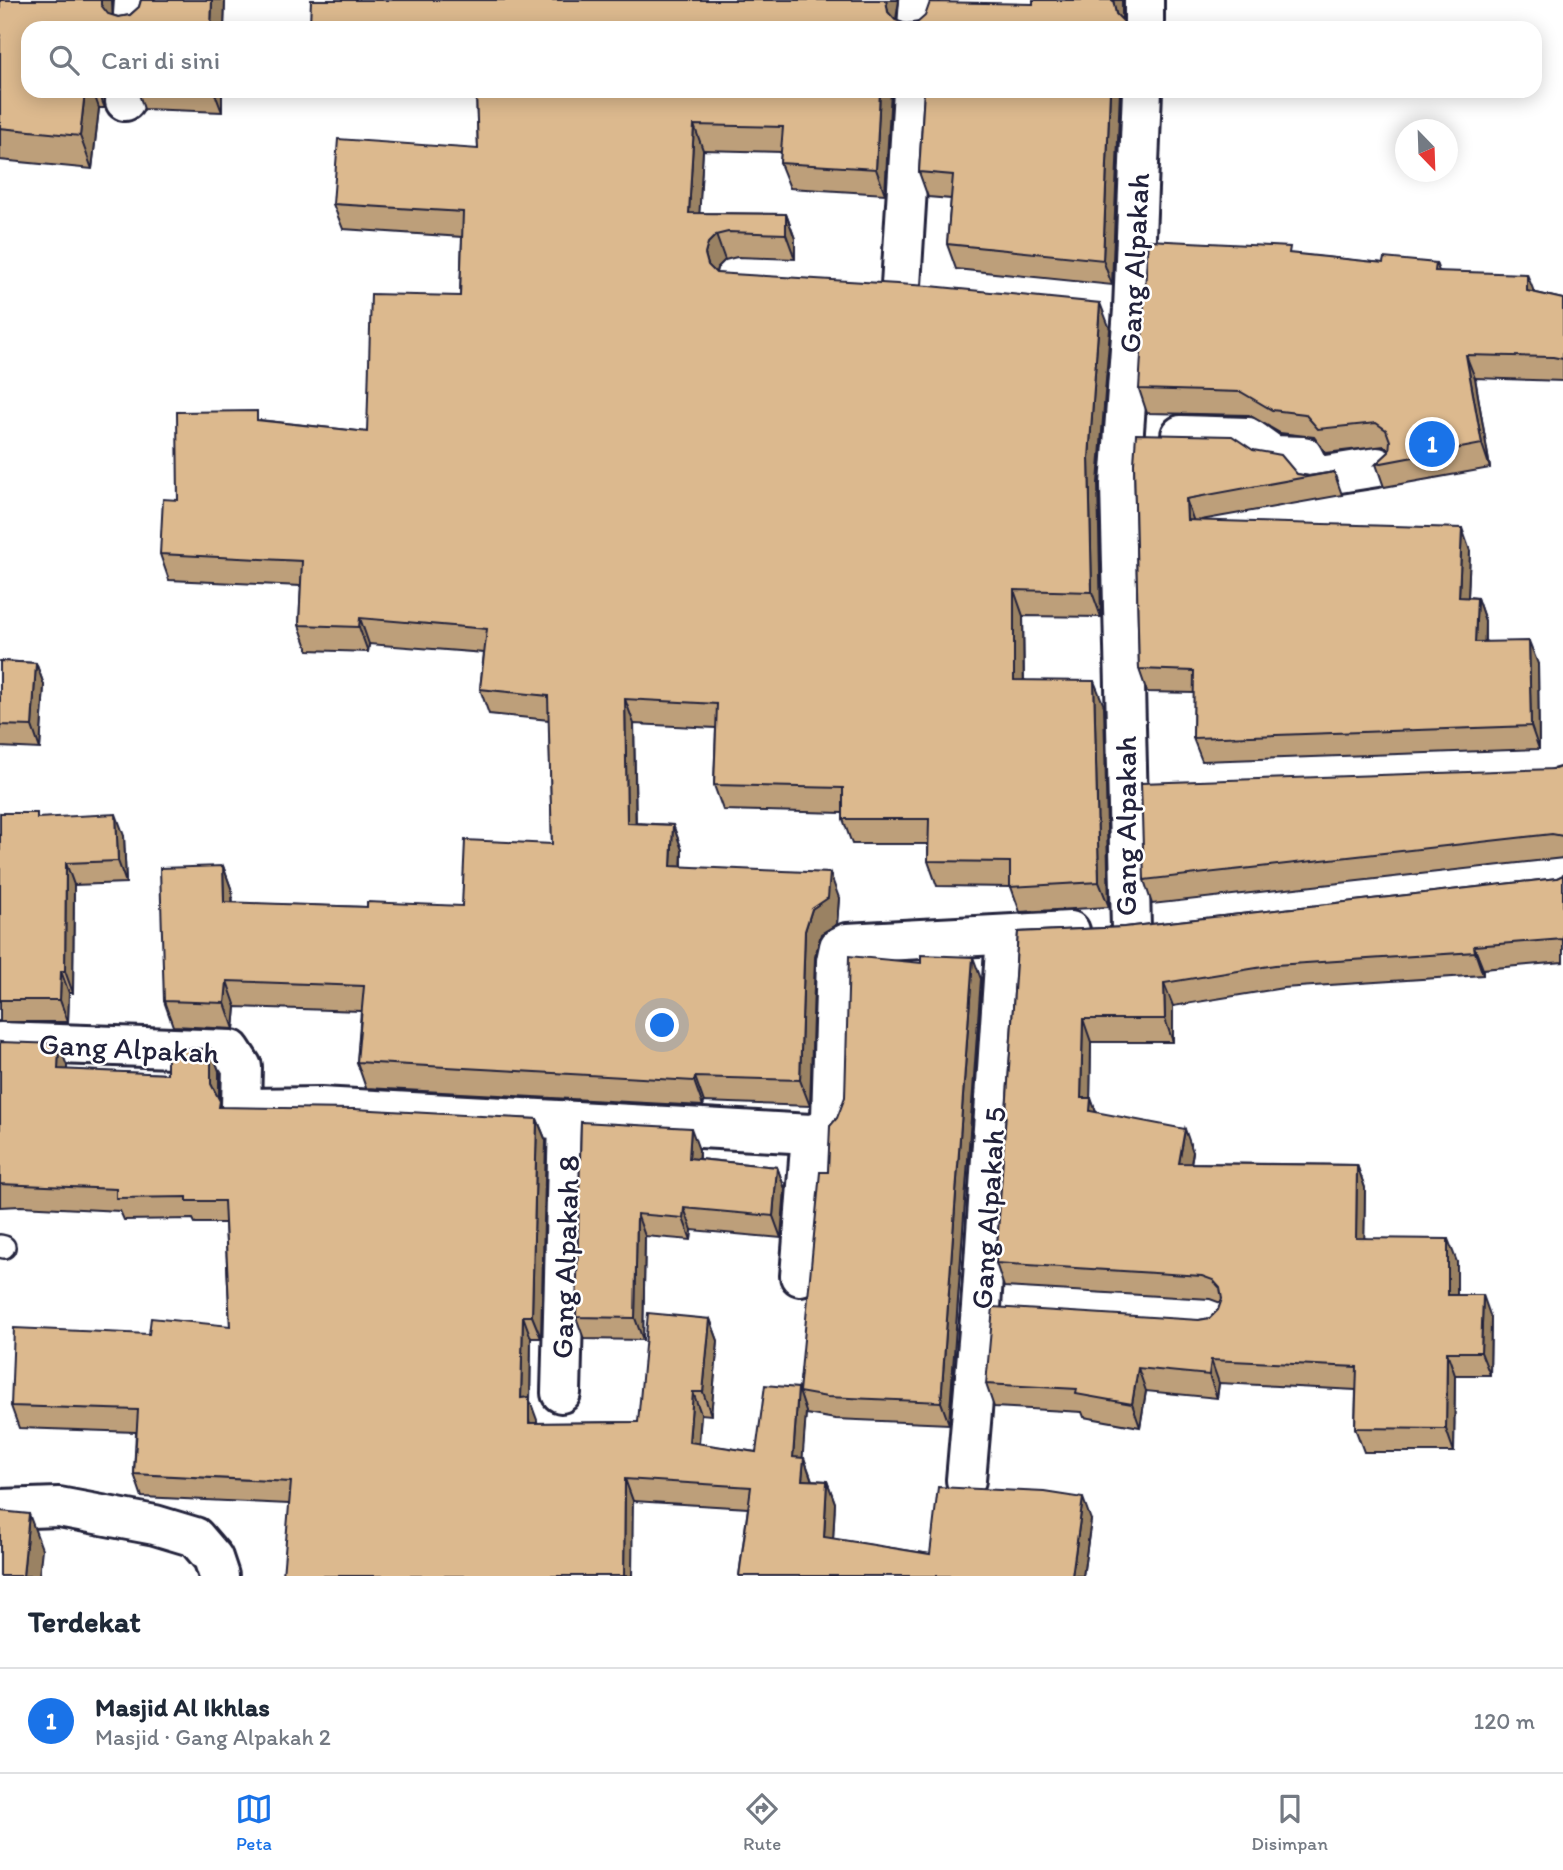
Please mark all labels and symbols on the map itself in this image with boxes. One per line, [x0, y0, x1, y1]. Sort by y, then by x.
north arrow [1395, 119, 1458, 182]
street label: Gang Alpakah [1111, 172, 1157, 354]
pin: 1 [1409, 418, 1455, 470]
street label: Gang Alpakah [1107, 736, 1144, 916]
your location [645, 1008, 679, 1042]
street label: Gang Alpakah [38, 1025, 220, 1071]
street label: Gang Alpakah 5 [962, 1105, 1014, 1311]
street label: Gang Alpakah 8 [543, 1155, 587, 1359]

